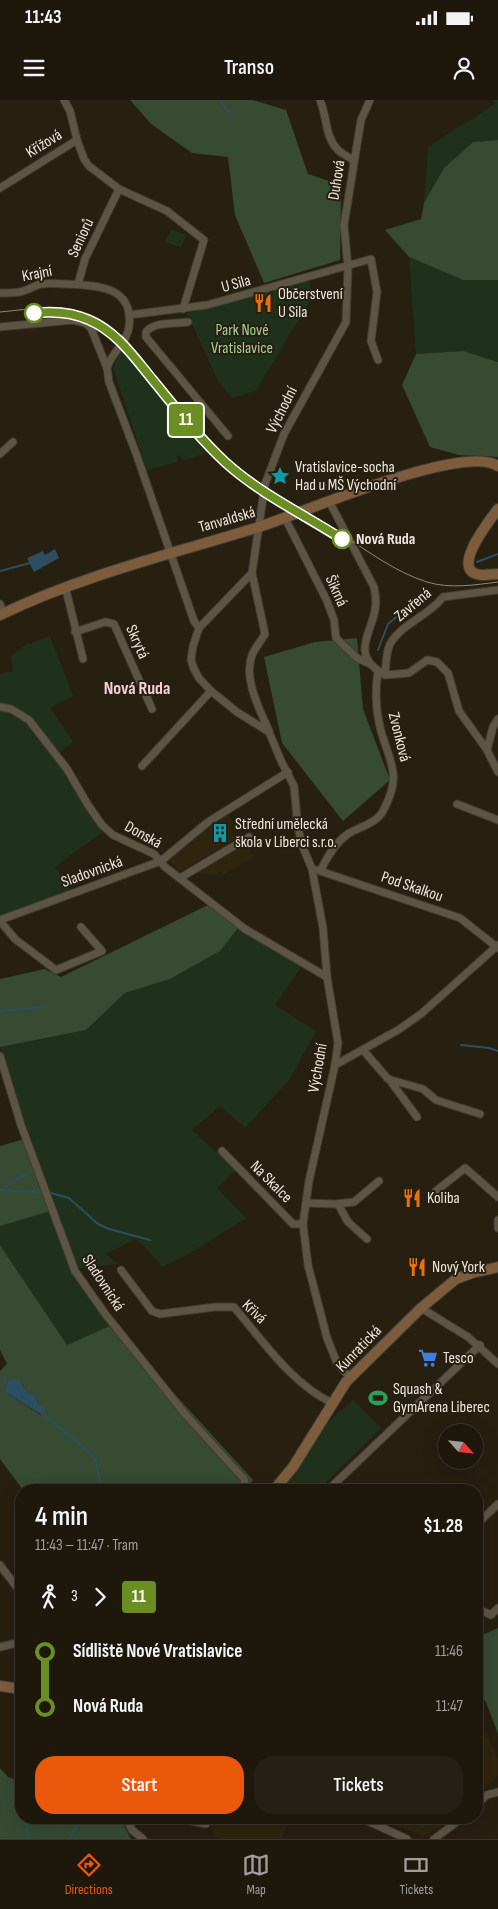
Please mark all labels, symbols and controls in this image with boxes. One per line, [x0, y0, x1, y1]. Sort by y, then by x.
text: 11:43 [25, 6, 62, 29]
icon: menu [20, 54, 48, 82]
text: Transo [224, 54, 274, 81]
icon: person [450, 54, 478, 82]
street label: Křížová [22, 126, 66, 162]
street label: Duhová [324, 159, 350, 201]
street label: Seniorů [64, 215, 98, 261]
street label: Krajní [20, 262, 54, 286]
street label: U Sila [219, 271, 253, 297]
place label: Občerstvení U Sila [278, 285, 343, 322]
restaurant icon: Občerstvení U Sila [252, 292, 274, 314]
unlabelled marker [24, 303, 44, 323]
park label: Park Nové Vratislavice [211, 321, 273, 358]
street label: Východní [262, 384, 302, 436]
line badge: 11 [164, 404, 208, 436]
text: 11 [179, 409, 193, 430]
place label: Vratislavice-socha Had u MŠ Východní [295, 458, 396, 495]
place icon: Vratislavice-socha Had u MŠ Východní [269, 465, 291, 487]
street label: Tanvaldská [196, 503, 258, 537]
marker: Nová Ruda [332, 529, 352, 549]
place label: Nová Ruda [356, 530, 415, 549]
street label: Šikmá [321, 572, 351, 610]
street label: Zavřená [391, 584, 435, 626]
street label: Skrytá [121, 622, 153, 662]
district label: Nová Ruda [104, 678, 170, 699]
street label: Zvonková [384, 710, 414, 764]
place label: Střední umělecká škola v Liberci s.r.o. [235, 815, 337, 852]
street label: Donská [121, 817, 165, 853]
building icon: Střední umělecká škola v Liberci s.r.o. [209, 822, 231, 844]
street label: Sladovnická [59, 852, 125, 892]
street label: Pod Skalkou [379, 868, 445, 906]
street label: Východní [304, 1042, 332, 1094]
street label: Na Skalce [246, 1157, 296, 1207]
restaurant icon: Koliba [401, 1187, 423, 1209]
place label: Koliba [427, 1189, 460, 1208]
street label: Sladovnická [78, 1251, 128, 1315]
restaurant icon: Nový York [406, 1256, 428, 1278]
place label: Nový York [432, 1258, 485, 1277]
street label: Křivá [238, 1296, 270, 1328]
street label: Kunratická [332, 1322, 386, 1376]
supermarket icon: Tesco [417, 1347, 439, 1369]
place label: Tesco [443, 1349, 474, 1368]
place label: Squash & GymArena Liberec [393, 1380, 490, 1417]
sports icon: Squash & GymArena Liberec [367, 1387, 389, 1409]
north arrow [438, 1424, 482, 1469]
map controls [438, 1424, 483, 1469]
text: 4 min [35, 1500, 88, 1533]
text: $1.28 [423, 1515, 463, 1538]
text: 11:43 – 11:47 · Tram [35, 1536, 138, 1555]
icon: walk [35, 1583, 63, 1611]
icon: forward [86, 1583, 114, 1611]
text: 11 [132, 1586, 146, 1607]
text: 3 [71, 1587, 78, 1606]
text: Sídliště Nové Vratislavice [73, 1640, 242, 1663]
text: 11:46 [435, 1642, 463, 1661]
text: Nová Ruda [73, 1695, 143, 1718]
text: 11:47 [436, 1697, 463, 1716]
button: Start [35, 1756, 244, 1814]
button: Tickets [254, 1756, 463, 1814]
tab: Directions [65, 1851, 113, 1898]
tab: Map [242, 1851, 270, 1898]
tab: Tickets [400, 1851, 433, 1898]

